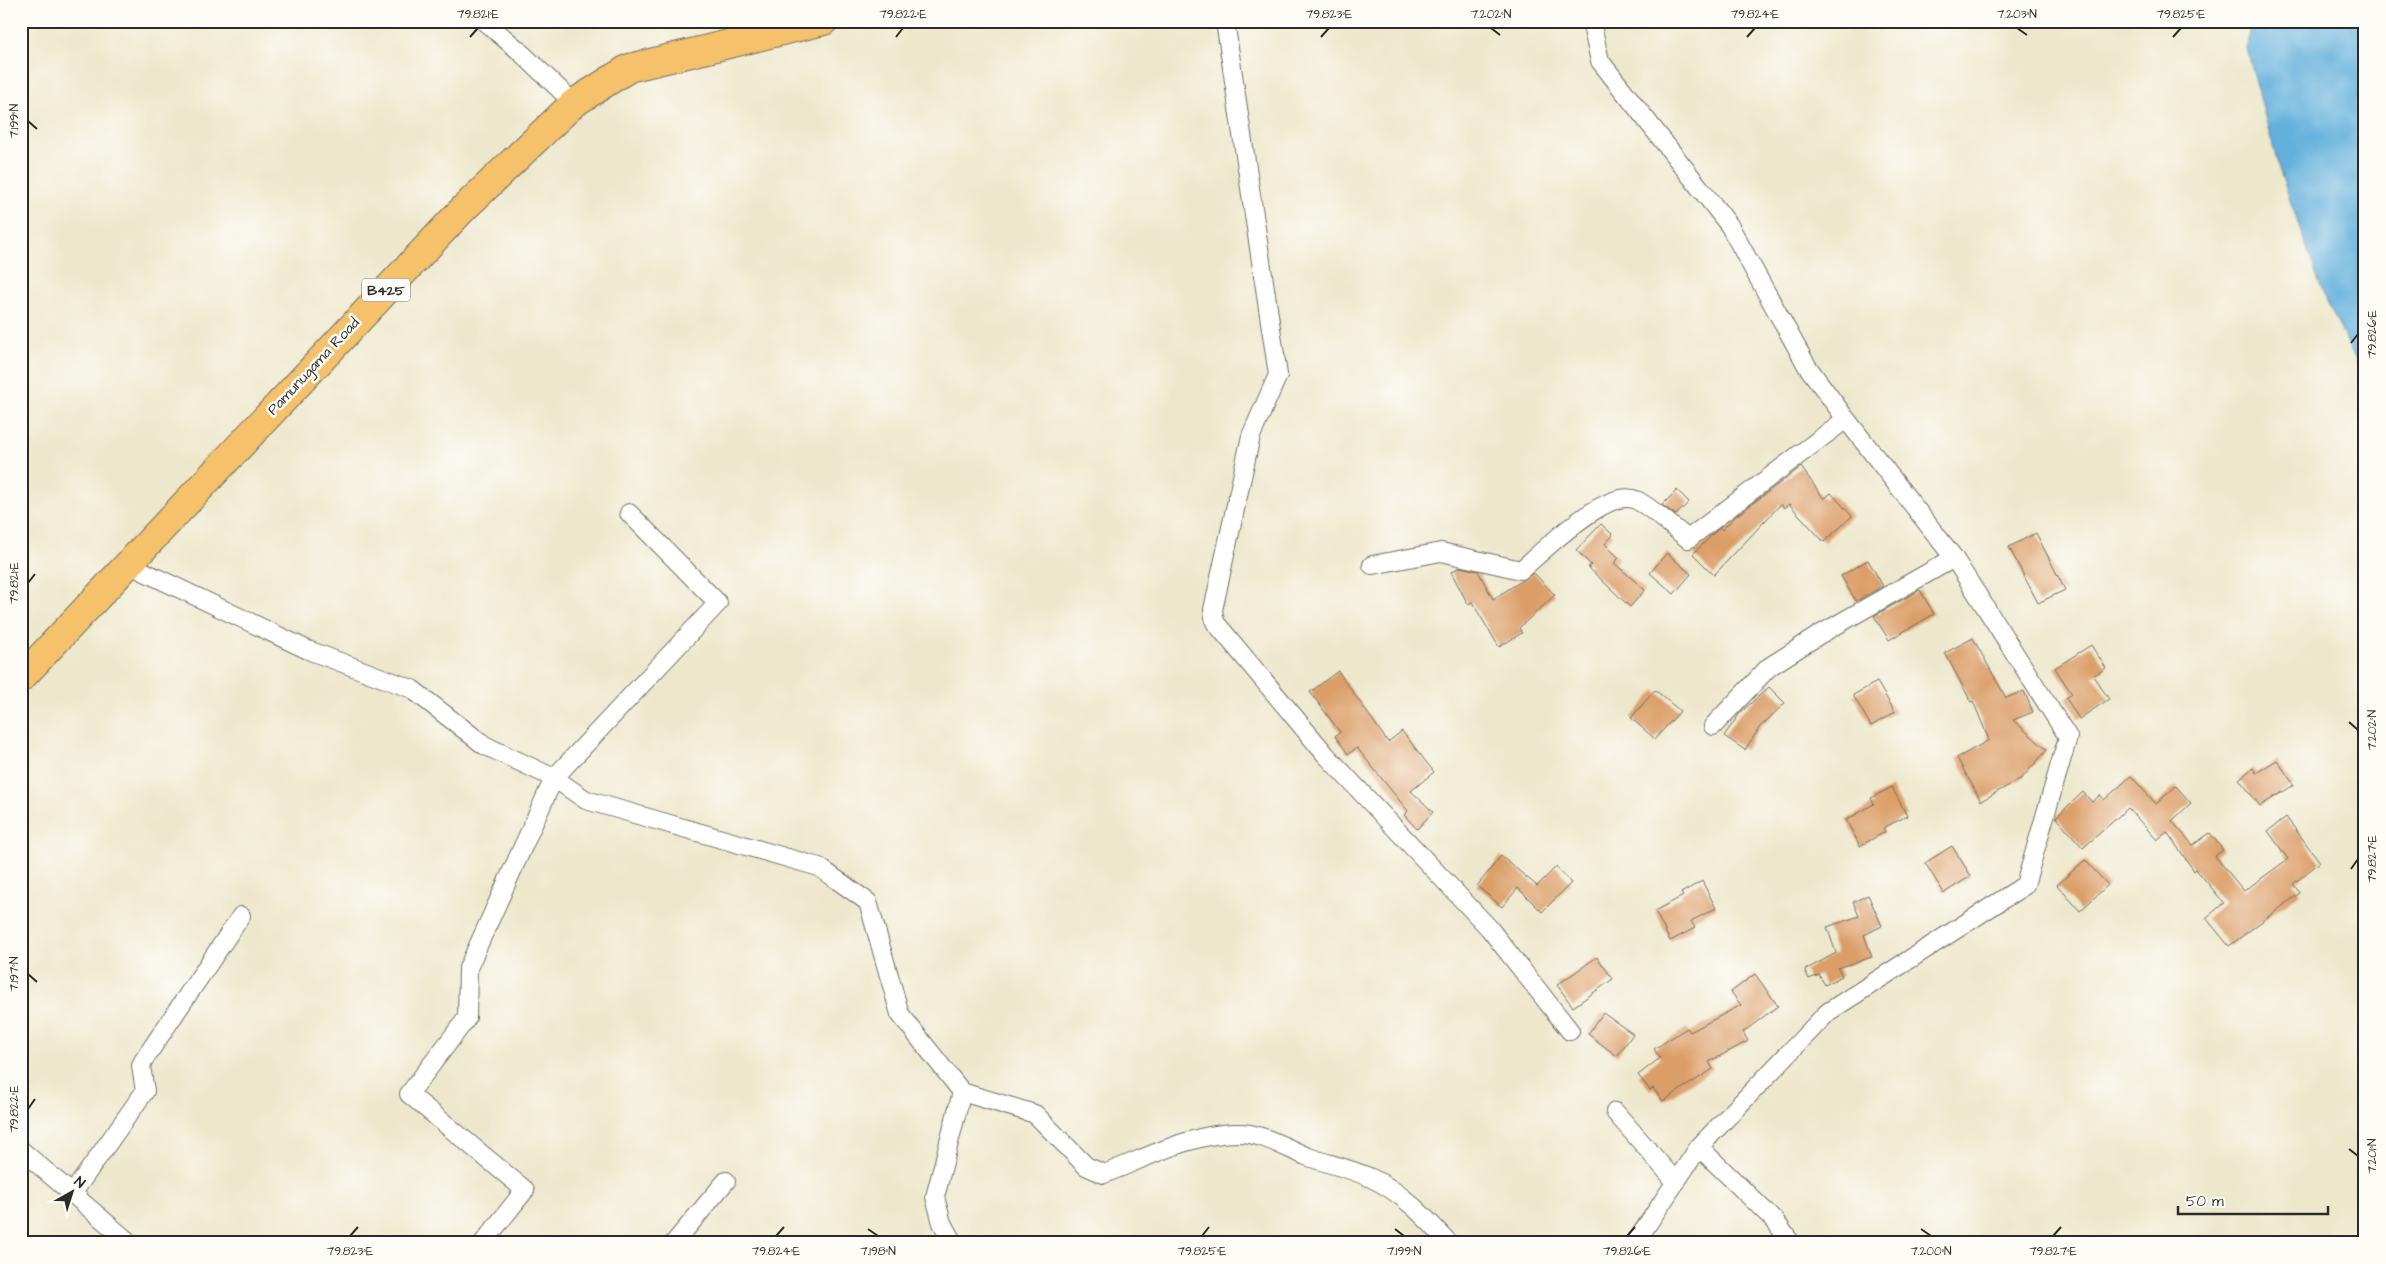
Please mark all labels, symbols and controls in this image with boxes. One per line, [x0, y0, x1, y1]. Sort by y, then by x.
text: 79.821°E [457, 6, 499, 23]
text: 79.822°E [879, 6, 927, 23]
text: 79.823°E [1306, 6, 1352, 23]
text: 7.202°N [1471, 6, 1512, 23]
text: 79.824°E [1731, 6, 1779, 23]
text: 7.203°N [1997, 6, 2037, 23]
text: 79.825°E [2157, 6, 2205, 23]
text: 7.199°N [6, 103, 23, 138]
road number: B425 [362, 278, 410, 302]
text: 79.826°E [2364, 310, 2381, 358]
street label: Pamunugama Road [262, 313, 365, 421]
text: 79.821°E [6, 562, 23, 604]
text: 7.202°N [2364, 709, 2381, 750]
text: 79.827°E [2364, 835, 2381, 883]
text: 7.197°N [6, 956, 23, 991]
text: 79.822°E [6, 1085, 23, 1133]
text: 7.201°N [2364, 1138, 2381, 1174]
north arrow [48, 1166, 98, 1216]
text: N [70, 1172, 89, 1193]
scale bar [2178, 1184, 2328, 1216]
text: 50 m [2186, 1191, 2224, 1212]
text: 79.823°E [327, 1243, 373, 1260]
text: 79.824°E [752, 1243, 800, 1260]
text: 7.198°N [860, 1243, 896, 1260]
text: 79.825°E [1178, 1243, 1226, 1260]
text: 7.199°N [1387, 1243, 1422, 1260]
text: 79.826°E [1603, 1243, 1651, 1260]
text: 7.200°N [1910, 1243, 1952, 1260]
text: 79.827°E [2029, 1243, 2077, 1260]

